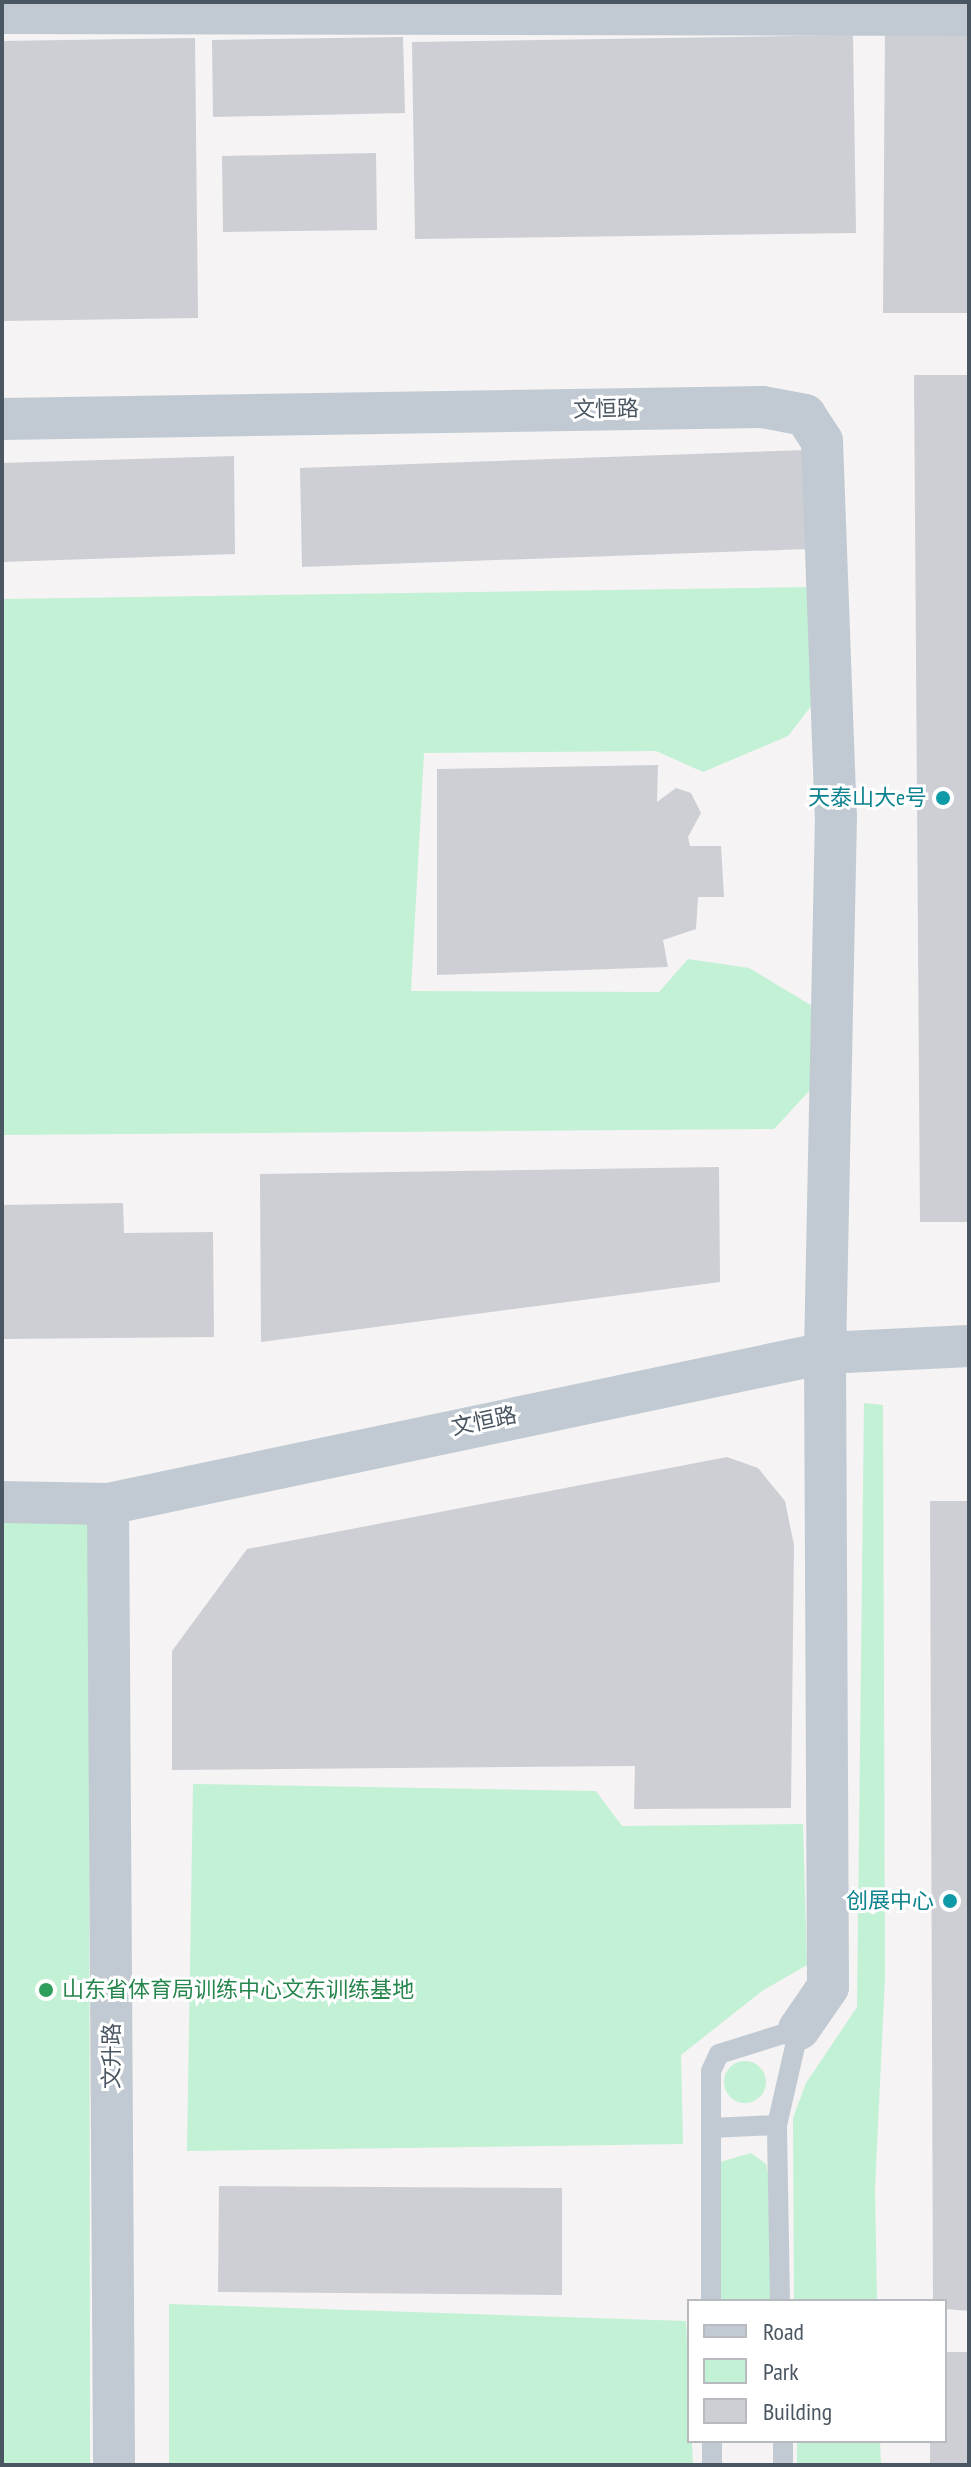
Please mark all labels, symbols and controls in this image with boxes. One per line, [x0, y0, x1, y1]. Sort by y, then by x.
street label: 文恒路 [573, 395, 639, 423]
place label: 天泰山大e号 [808, 785, 927, 811]
marker: 天泰山大e号 [934, 789, 952, 807]
street label: 文恒路 [449, 1401, 519, 1441]
place label: 创展中心 [846, 1888, 934, 1914]
marker: 创展中心 [941, 1892, 959, 1910]
place label: 山东省体育局训练中心文东训练基地 [62, 1977, 414, 2003]
marker: 山东省体育局训练中心文东训练基地 [37, 1981, 55, 1999]
street label: 文升路 [99, 2023, 125, 2089]
legend [687, 2299, 947, 2443]
text: Road [763, 2316, 804, 2347]
text: Park [763, 2356, 799, 2387]
text: Building [763, 2396, 832, 2427]

